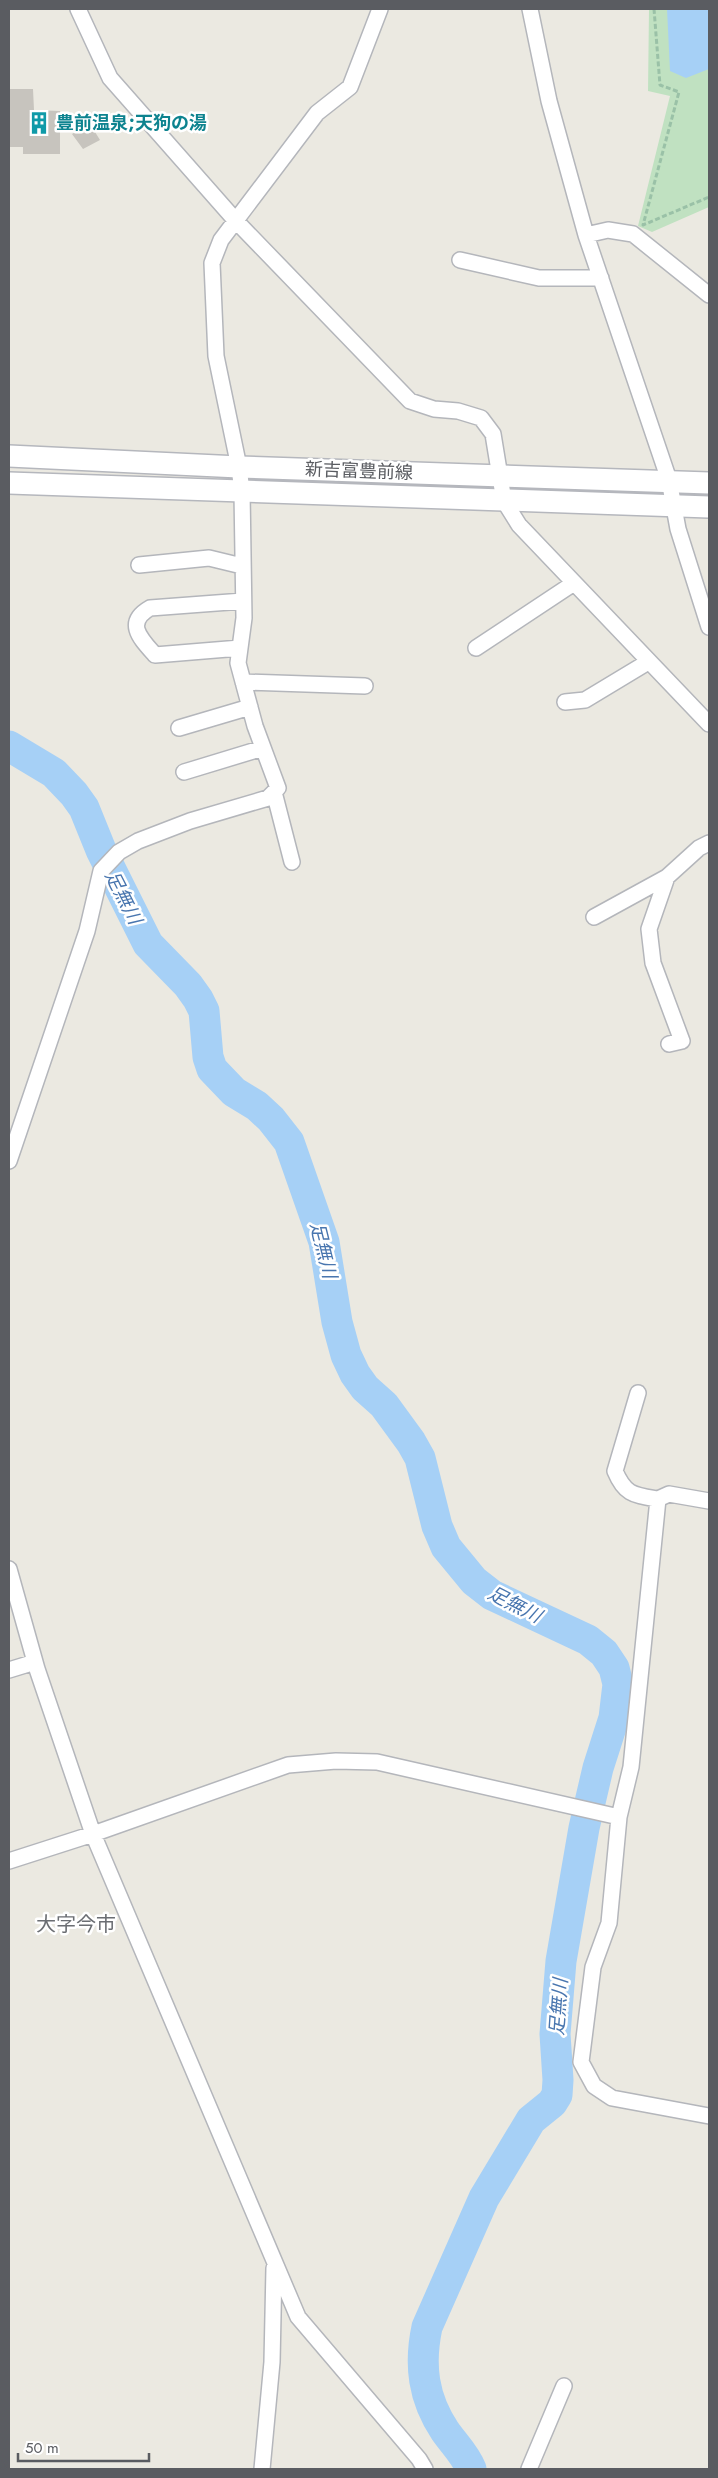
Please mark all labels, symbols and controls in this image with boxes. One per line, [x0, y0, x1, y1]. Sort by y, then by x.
building icon: 豊前温泉;天狗の湯 [26, 110, 52, 136]
place label: 豊前温泉;天狗の湯 [56, 110, 207, 136]
street label: 新吉富豊前線 [305, 456, 413, 486]
water label: 足無川 [99, 866, 149, 931]
water label: 足無川 [304, 1219, 344, 1283]
water label: 足無川 [483, 1579, 548, 1630]
district label: 大字今市 [36, 1910, 116, 1939]
water label: 足無川 [543, 1976, 574, 2036]
scale bar [18, 2430, 149, 2462]
text: 50 m [25, 2437, 59, 2459]

